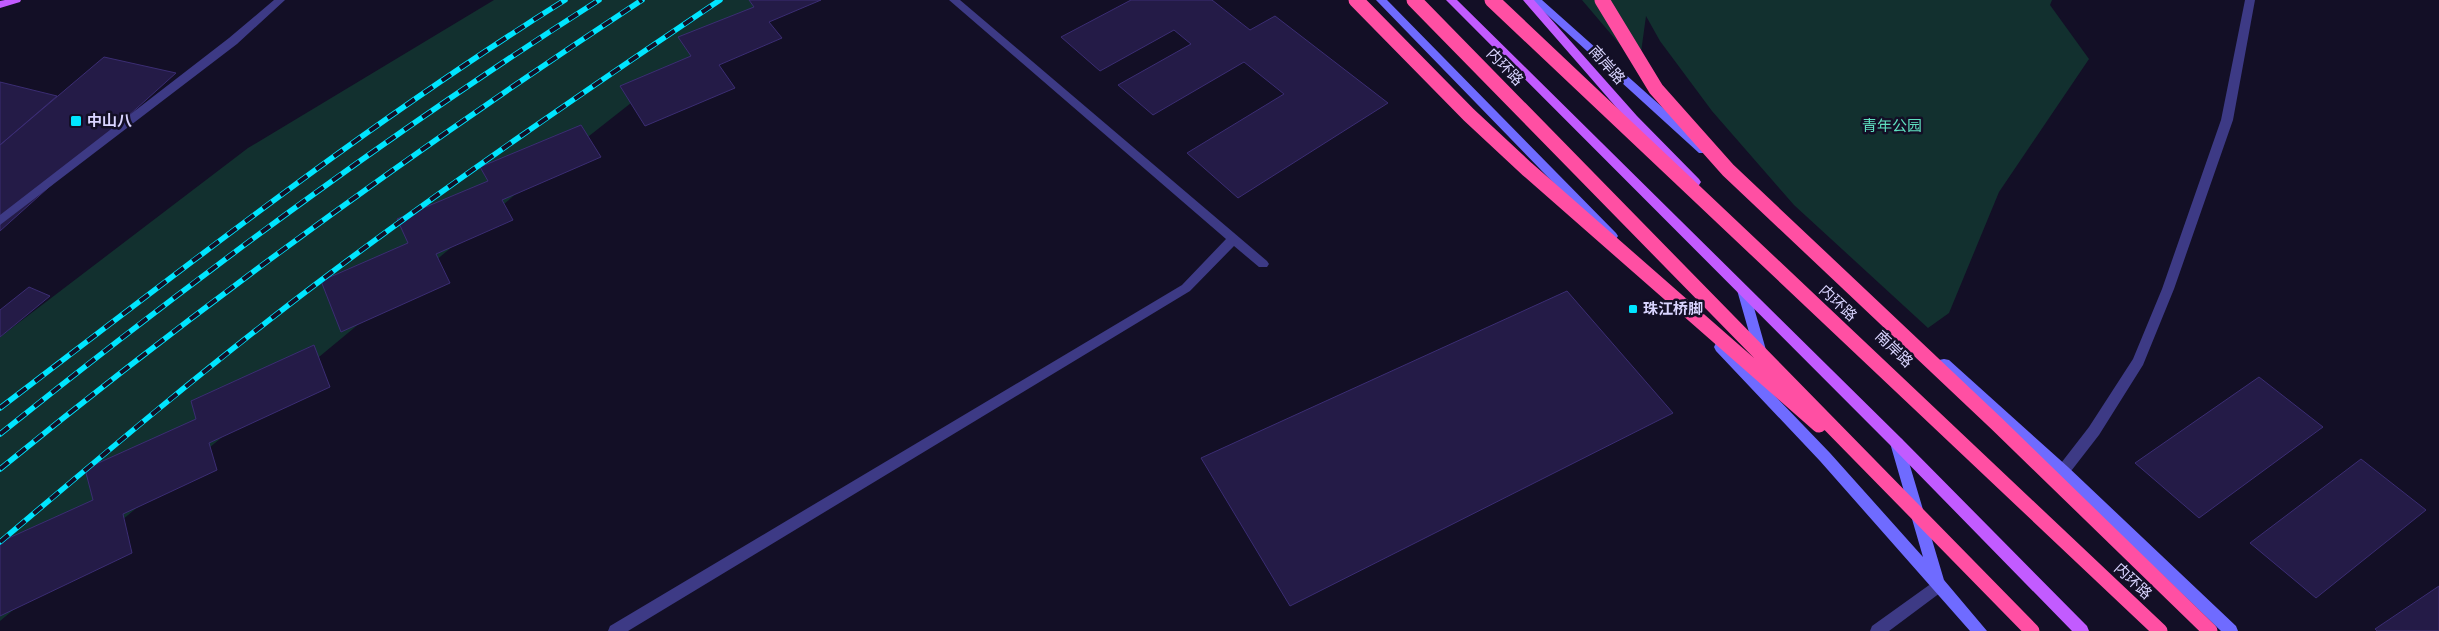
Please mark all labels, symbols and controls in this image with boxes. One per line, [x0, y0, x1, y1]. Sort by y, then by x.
street label: 南岸路 [1585, 42, 1629, 88]
street label: 内环路 [1483, 45, 1527, 89]
place label: 中山八 [87, 112, 132, 130]
marker: 中山八 [69, 114, 83, 128]
park label: 青年公园 [1862, 117, 1922, 135]
street label: 内环路 [1815, 281, 1861, 325]
place label: 珠江桥脚 [1643, 300, 1703, 318]
marker: 珠江桥脚 [1627, 303, 1639, 315]
street label: 南岸路 [1872, 327, 1916, 371]
street label: 内环路 [2110, 559, 2156, 603]

